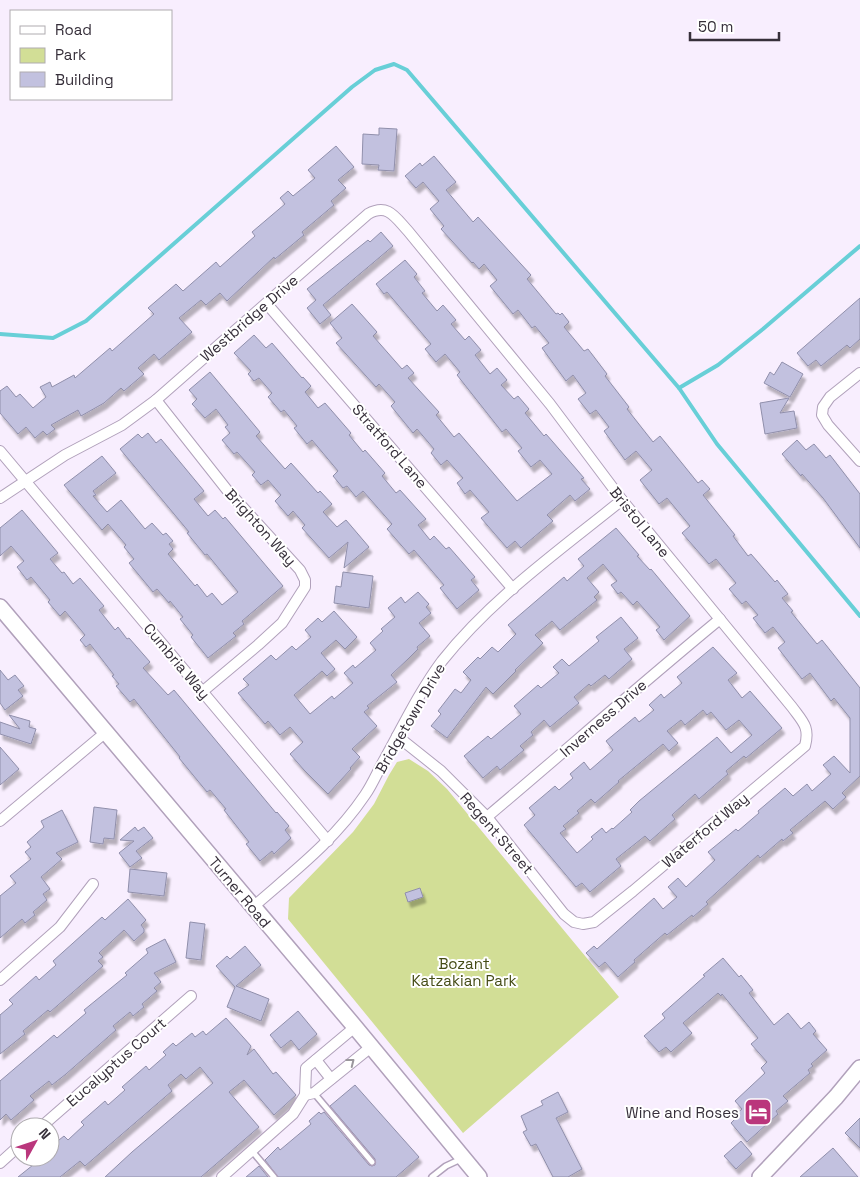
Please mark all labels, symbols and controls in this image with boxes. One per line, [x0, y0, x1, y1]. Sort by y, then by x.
legend [10, 10, 172, 100]
scale bar [690, 10, 779, 42]
text: 50 m [698, 17, 733, 36]
text: Road [55, 20, 92, 39]
text: Park [55, 45, 86, 64]
text: Building [55, 70, 114, 89]
street label: Westbridge Drive [196, 270, 302, 366]
street label: Stratford Lane [348, 400, 432, 492]
street label: Bristol Lane [606, 483, 674, 561]
street label: Brighton Way [221, 484, 301, 570]
street label: Cumbria Way [140, 619, 214, 703]
street label: Bridgetown Drive [371, 660, 449, 776]
street label: Inverness Drive [556, 675, 650, 761]
street label: Regent Street [456, 788, 538, 878]
street label: Waterford Way [658, 788, 752, 872]
street label: Turner Road [205, 853, 275, 931]
park label: Bozant Katzakian Park [411, 954, 517, 990]
street label: Eucalyptus Court [62, 1013, 170, 1110]
one-way arrow [345, 1060, 354, 1068]
hotel icon: Wine and Roses [743, 1097, 773, 1127]
place label: Wine and Roses [626, 1103, 739, 1122]
north arrow [10, 1117, 60, 1167]
text: N [35, 1124, 55, 1143]

